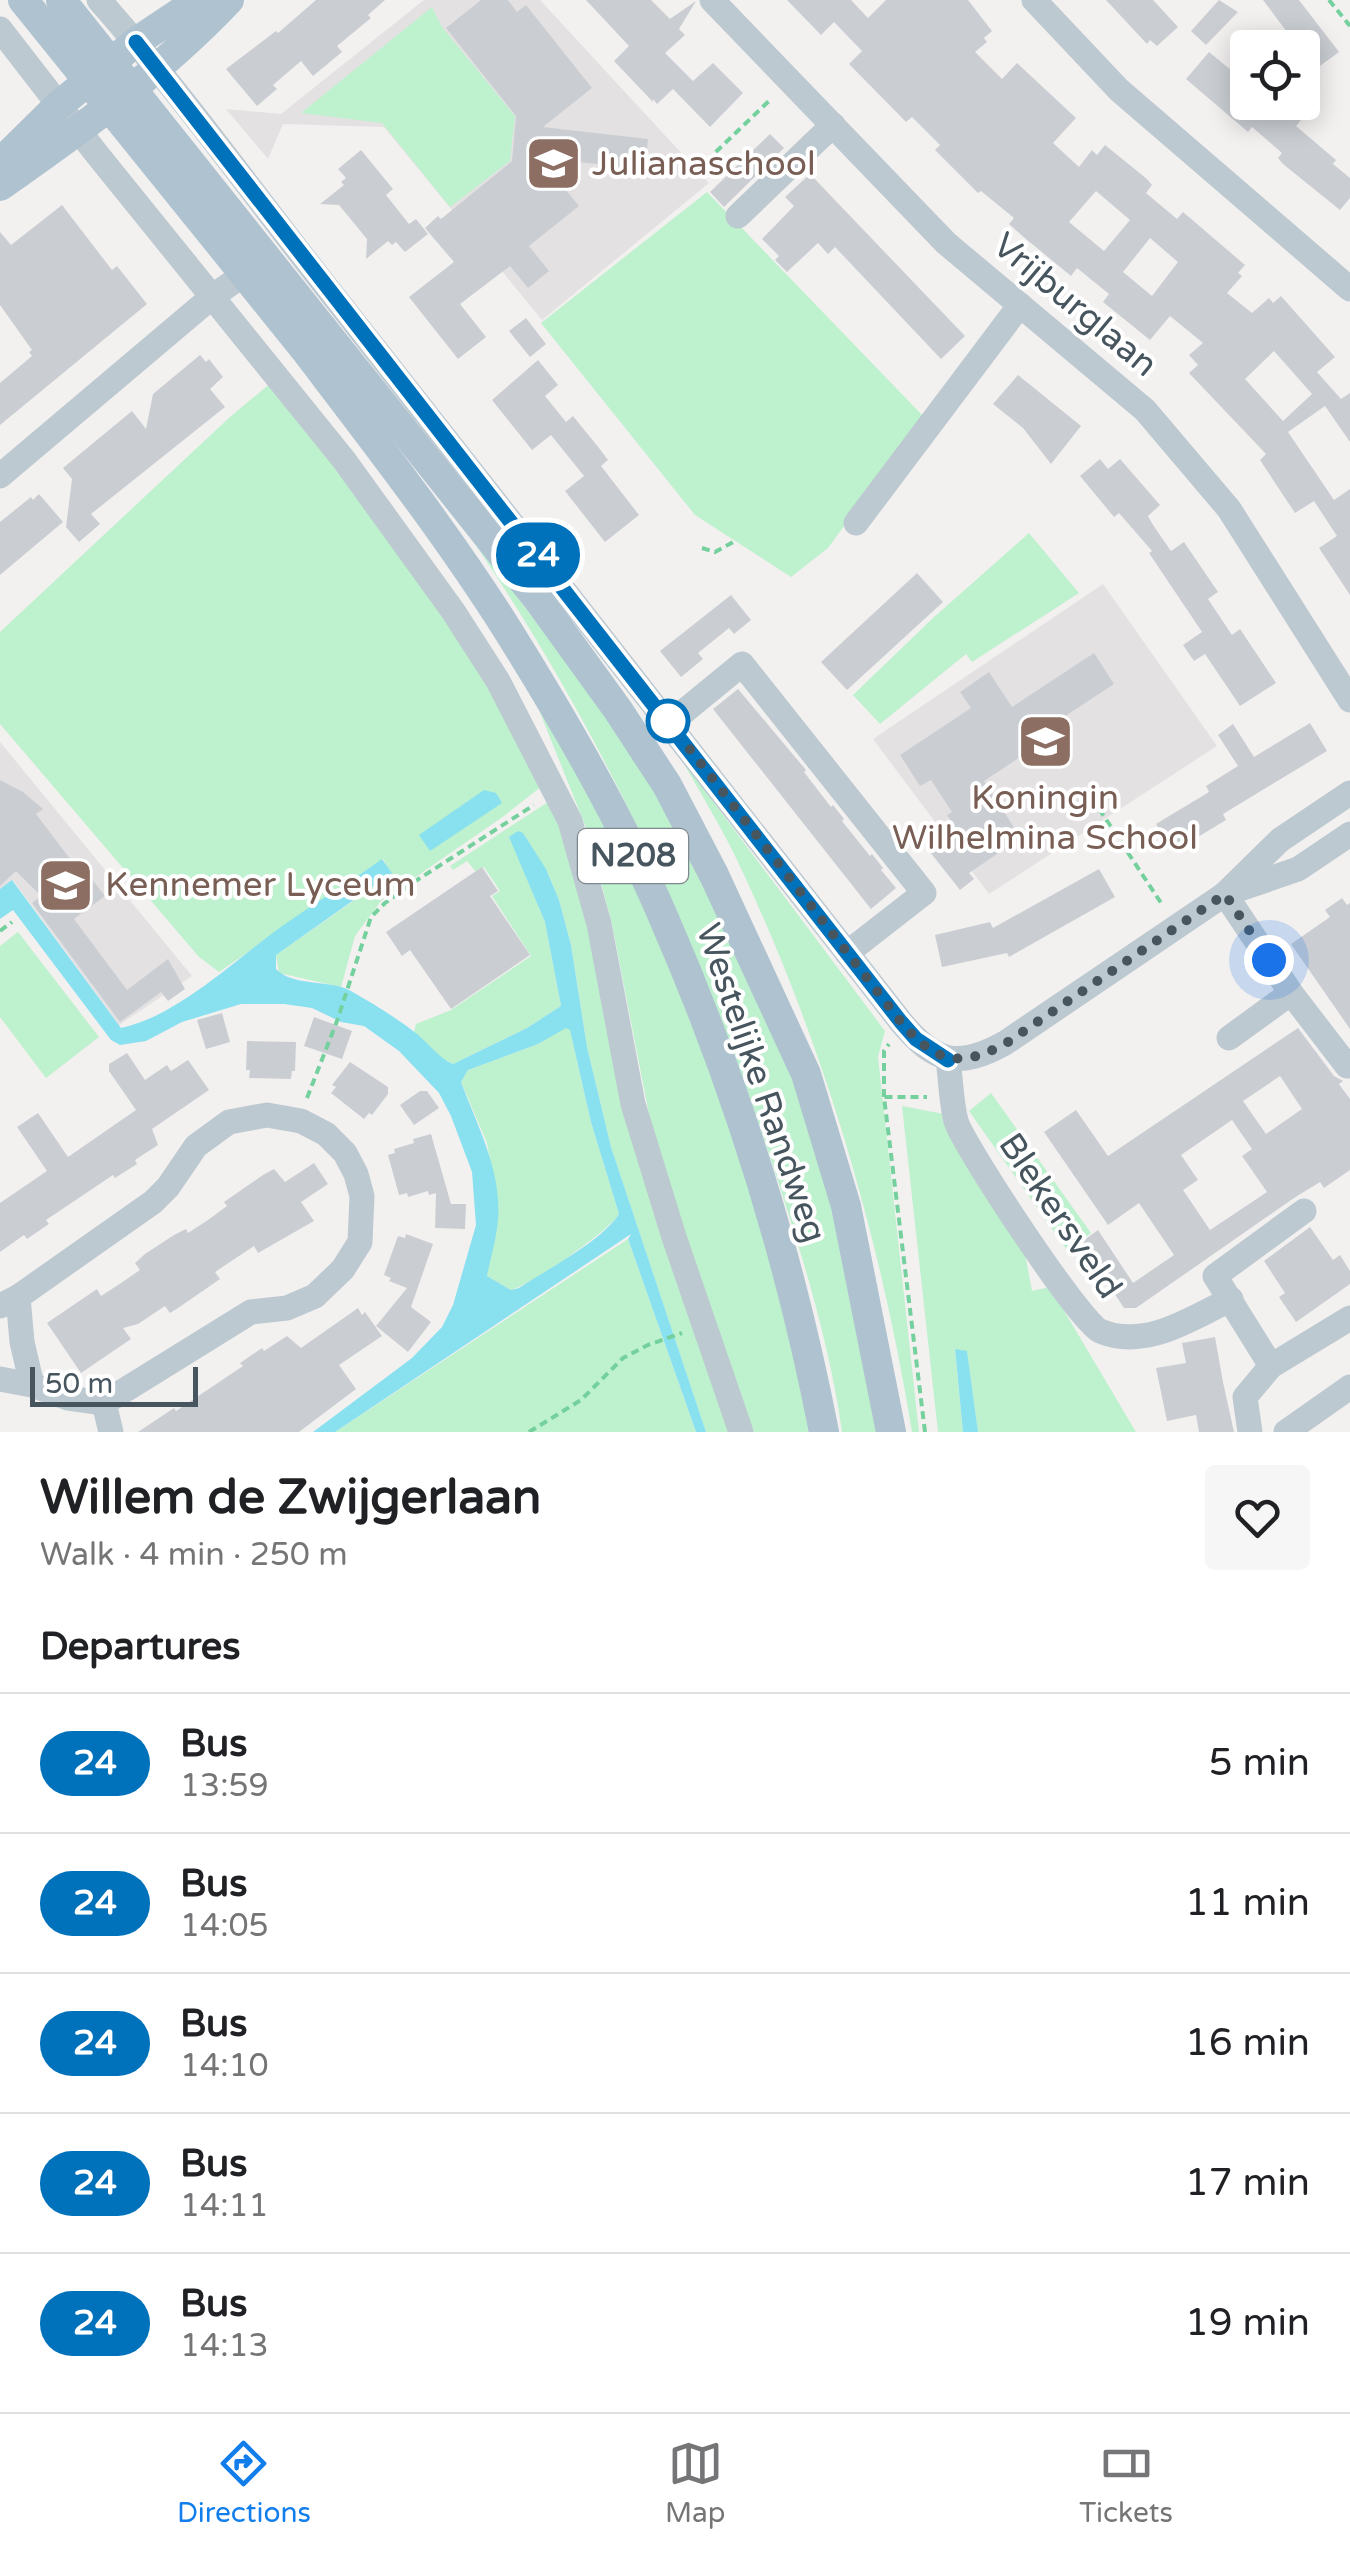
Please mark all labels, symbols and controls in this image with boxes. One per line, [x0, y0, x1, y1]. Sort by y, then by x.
map controls [1230, 30, 1320, 120]
button: locate [1230, 30, 1320, 120]
school or university icon: Julianaschool [523, 134, 583, 194]
place label: Julianaschool [592, 143, 816, 185]
street label: Vrijburglaan [984, 224, 1166, 386]
line badge: 24 [493, 522, 583, 588]
text: 24 [516, 534, 560, 576]
unlabelled marker [647, 700, 689, 742]
school or university icon: Koningin Wilhelmina School [1015, 712, 1075, 772]
place label: Koningin Wilhelmina School [892, 777, 1198, 859]
road number: N208 [578, 829, 688, 883]
school or university icon: Kennemer Lyceum [36, 855, 96, 915]
place label: Kennemer Lyceum [105, 864, 416, 906]
street label: Westelijke Randweg [687, 918, 835, 1248]
your location [1244, 935, 1294, 985]
street label: Blekersveld [989, 1125, 1131, 1307]
scale bar [30, 1362, 198, 1406]
text: 50 m [45, 1367, 113, 1401]
button: heart [1205, 1465, 1310, 1570]
text: Willem de Zwijgerlaan [40, 1469, 541, 1527]
text: Walk · 4 min · 250 m [40, 1536, 348, 1574]
text: Departures [40, 1624, 241, 1670]
text: Bus [180, 1721, 247, 1767]
text: 5 min [1209, 1740, 1310, 1786]
text: 24 [73, 1742, 117, 1784]
text: 13:59 [180, 1767, 269, 1805]
text: Bus [180, 1861, 247, 1907]
text: 11 min [1185, 1880, 1310, 1926]
text: 24 [73, 1882, 117, 1924]
text: 14:05 [180, 1907, 269, 1945]
text: Bus [180, 2001, 247, 2047]
text: 16 min [1185, 2020, 1310, 2066]
text: 24 [73, 2022, 117, 2064]
text: 14:10 [180, 2047, 269, 2085]
text: Bus [180, 2141, 247, 2187]
text: 17 min [1185, 2160, 1310, 2206]
text: 24 [73, 2162, 117, 2204]
text: 14:11 [180, 2187, 269, 2225]
text: Bus [180, 2281, 247, 2327]
text: 19 min [1185, 2300, 1310, 2346]
text: 24 [73, 2302, 117, 2344]
text: 14:13 [180, 2327, 269, 2365]
tab: Directions [177, 2436, 311, 2530]
tab: Map [665, 2436, 725, 2530]
tab: Tickets [1079, 2436, 1173, 2530]

